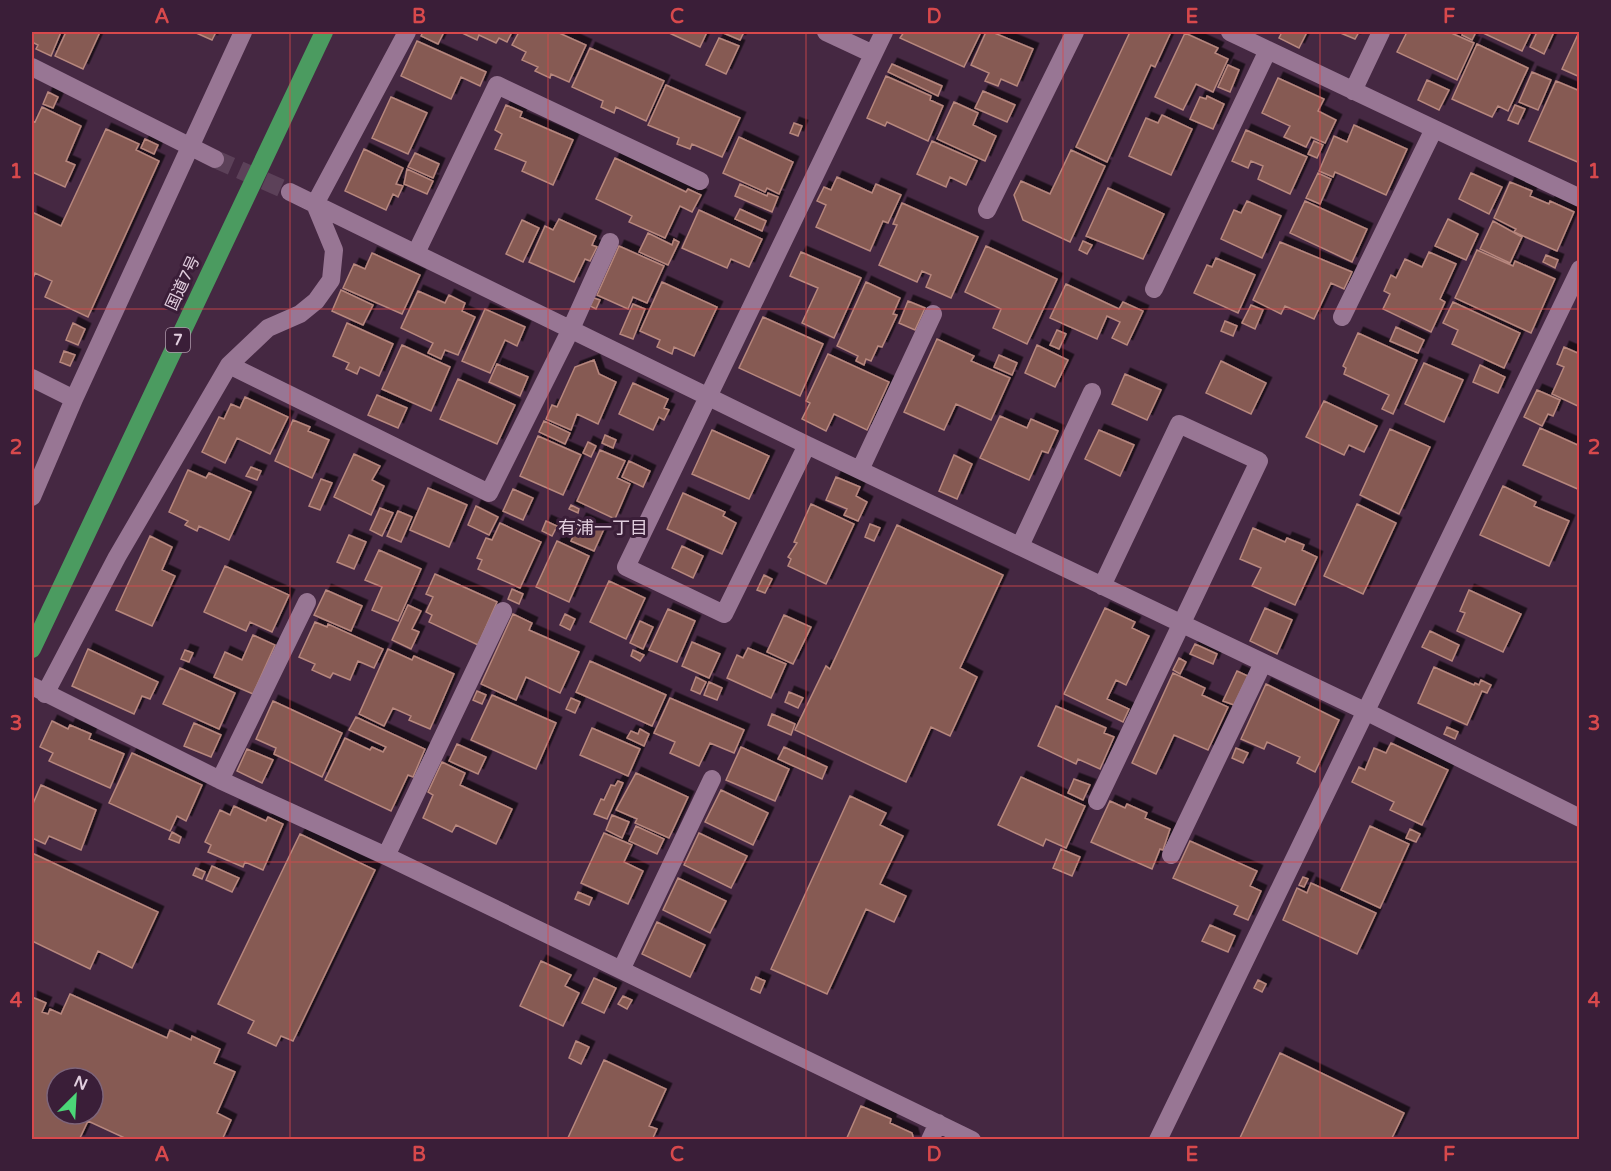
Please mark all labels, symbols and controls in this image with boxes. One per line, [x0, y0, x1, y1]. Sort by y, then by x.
text: A [155, 5, 170, 29]
text: B [412, 5, 426, 29]
text: C [670, 5, 684, 29]
text: D [926, 5, 942, 29]
text: E [1186, 5, 1199, 29]
text: F [1443, 5, 1455, 29]
text: 1 [10, 160, 22, 184]
text: 1 [1588, 160, 1600, 184]
street label: 国道7号 [162, 252, 204, 314]
road number: 7 [166, 328, 190, 352]
text: 2 [10, 436, 22, 460]
text: 2 [1588, 436, 1600, 460]
district label: 有浦一丁目 [558, 517, 648, 539]
text: 3 [10, 712, 22, 736]
text: 3 [1588, 712, 1600, 736]
text: 4 [10, 989, 23, 1013]
text: 4 [1588, 989, 1601, 1013]
north arrow [45, 1066, 105, 1126]
text: N [71, 1071, 91, 1095]
text: A [155, 1143, 170, 1167]
text: B [412, 1143, 426, 1167]
text: C [670, 1143, 684, 1167]
text: D [926, 1143, 942, 1167]
text: E [1186, 1143, 1199, 1167]
text: F [1443, 1143, 1455, 1167]

